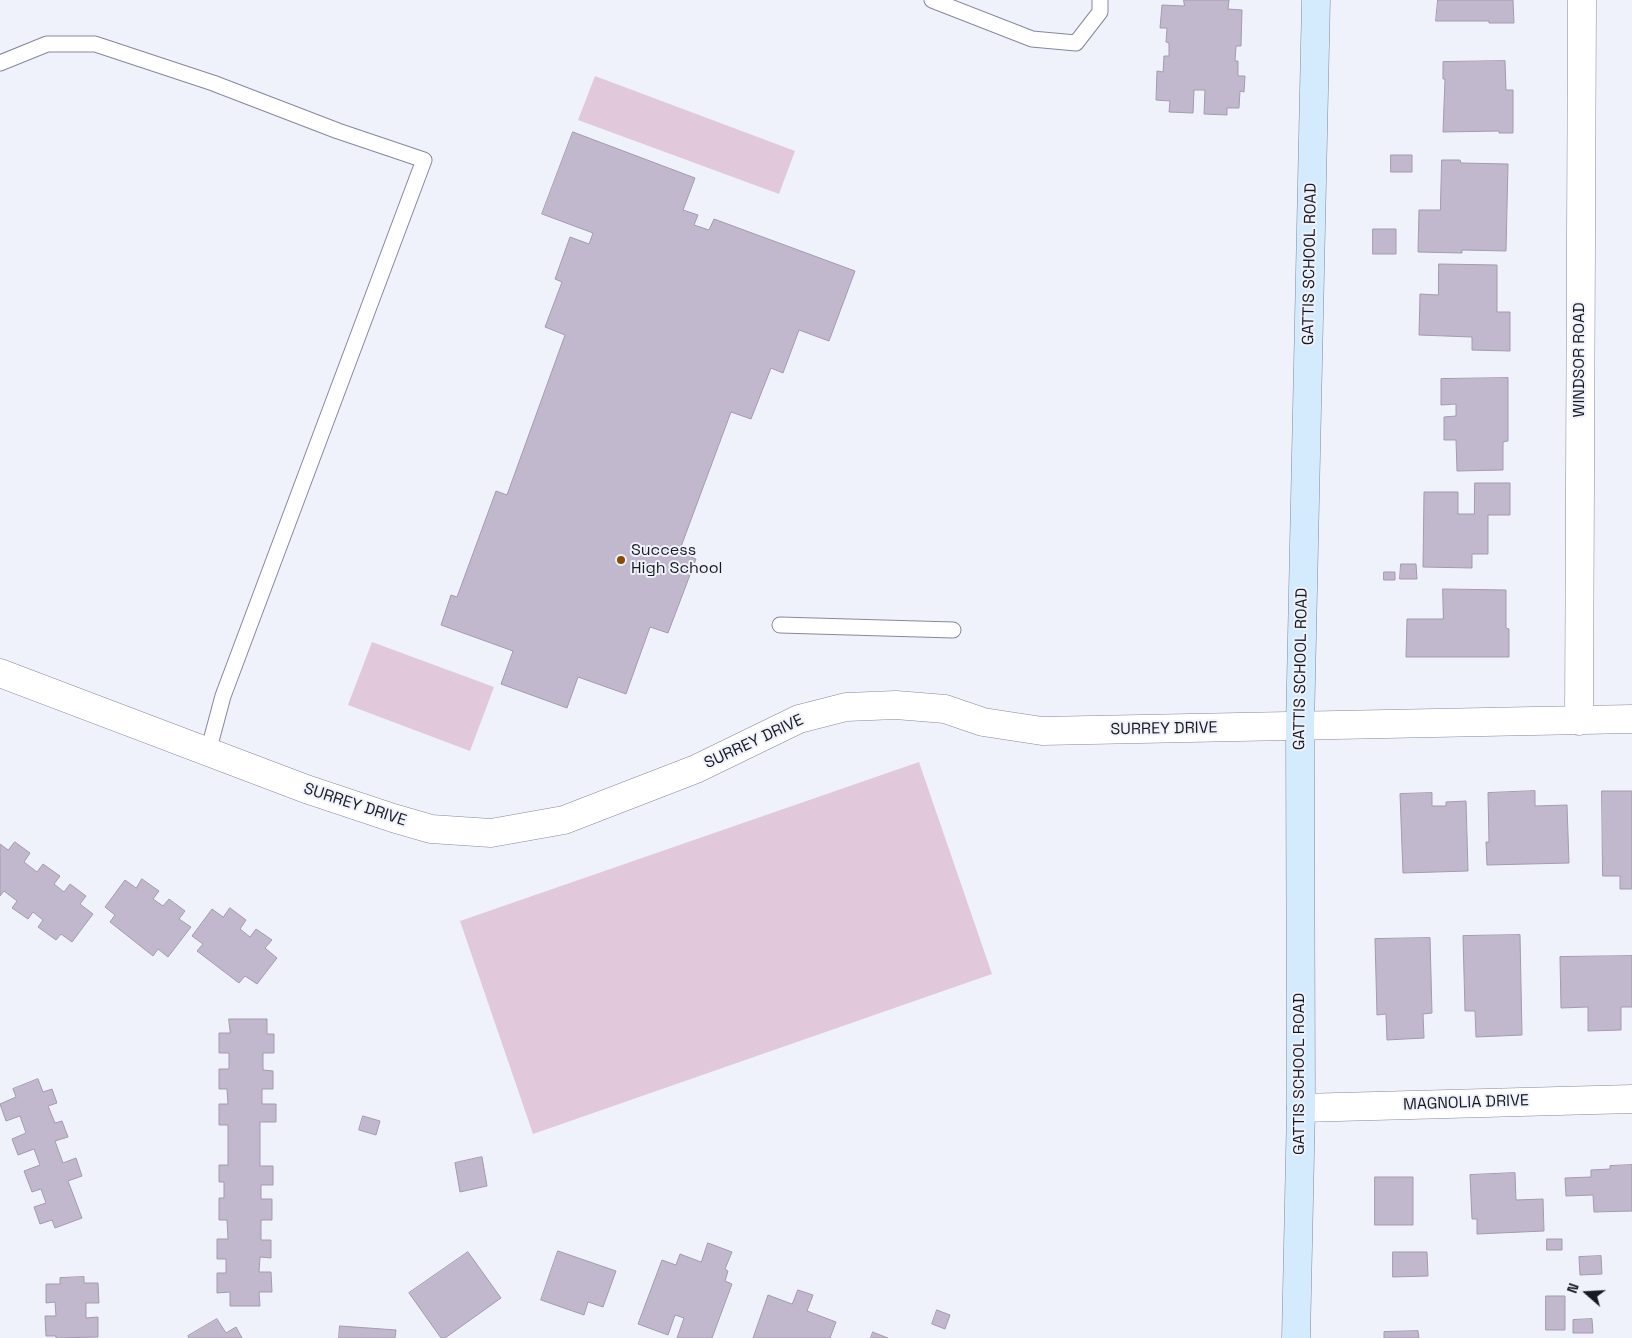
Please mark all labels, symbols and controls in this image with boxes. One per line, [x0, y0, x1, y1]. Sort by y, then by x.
street label: GATTIS SCHOOL ROAD [1299, 183, 1321, 345]
street label: WINDSOR ROAD [1570, 302, 1590, 418]
place label: Success High School [631, 541, 722, 579]
marker: Success High School [615, 554, 627, 566]
street label: GATTIS SCHOOL ROAD [1290, 588, 1312, 750]
street label: SURREY DRIVE [701, 711, 807, 773]
street label: SURREY DRIVE [1110, 718, 1218, 740]
street label: SURREY DRIVE [301, 779, 409, 831]
street label: GATTIS SCHOOL ROAD [1290, 993, 1310, 1155]
street label: MAGNOLIA DRIVE [1403, 1091, 1529, 1115]
north arrow [1562, 1268, 1612, 1318]
text: N [1563, 1281, 1583, 1295]

